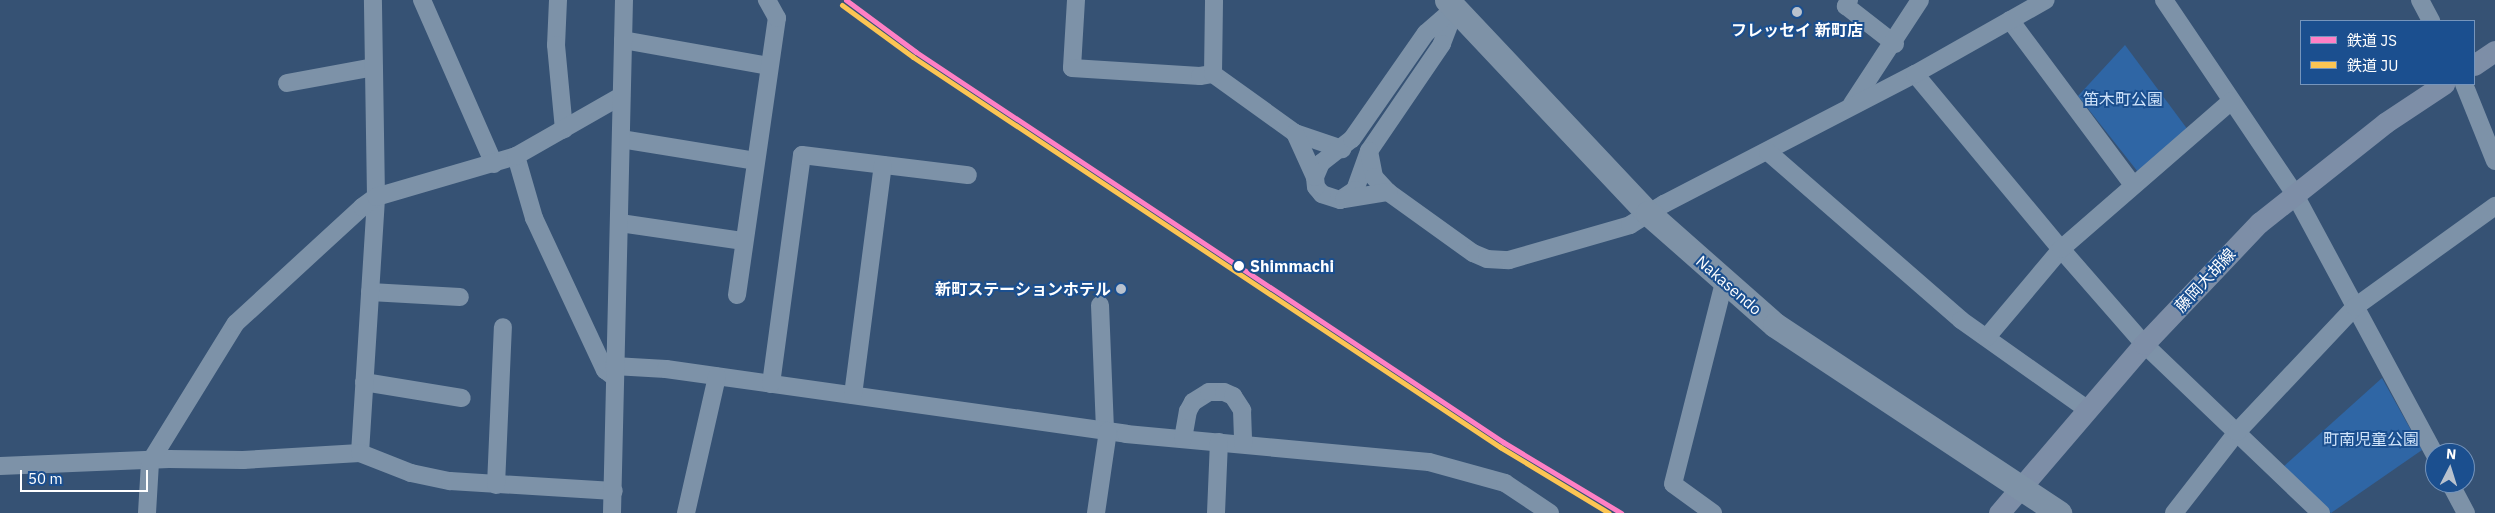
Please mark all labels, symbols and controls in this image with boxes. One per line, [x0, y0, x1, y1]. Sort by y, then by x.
marker: フレッセイ 新町店 [1791, 6, 1803, 18]
place label: フレッセイ 新町店 [1731, 20, 1863, 40]
legend [2300, 20, 2475, 85]
text: 鉄道 JS [2347, 31, 2397, 50]
text: 鉄道 JU [2347, 56, 2398, 75]
park label: 笛木町公園 [2083, 89, 2163, 109]
street label: 藤岡大胡線 [2171, 244, 2239, 316]
street label: Nakasendo [1692, 251, 1766, 319]
place label: Shimmachi [1250, 256, 1334, 276]
marker: Shimmachi [1232, 259, 1246, 273]
place label: 新町ステーションホテル [935, 279, 1111, 299]
marker: 新町ステーションホテル [1115, 283, 1127, 295]
park label: 町南児童公園 [2323, 429, 2419, 449]
north arrow [2425, 443, 2475, 493]
text: N [2445, 445, 2457, 463]
scale bar [22, 460, 150, 492]
text: 50 m [28, 469, 63, 488]

